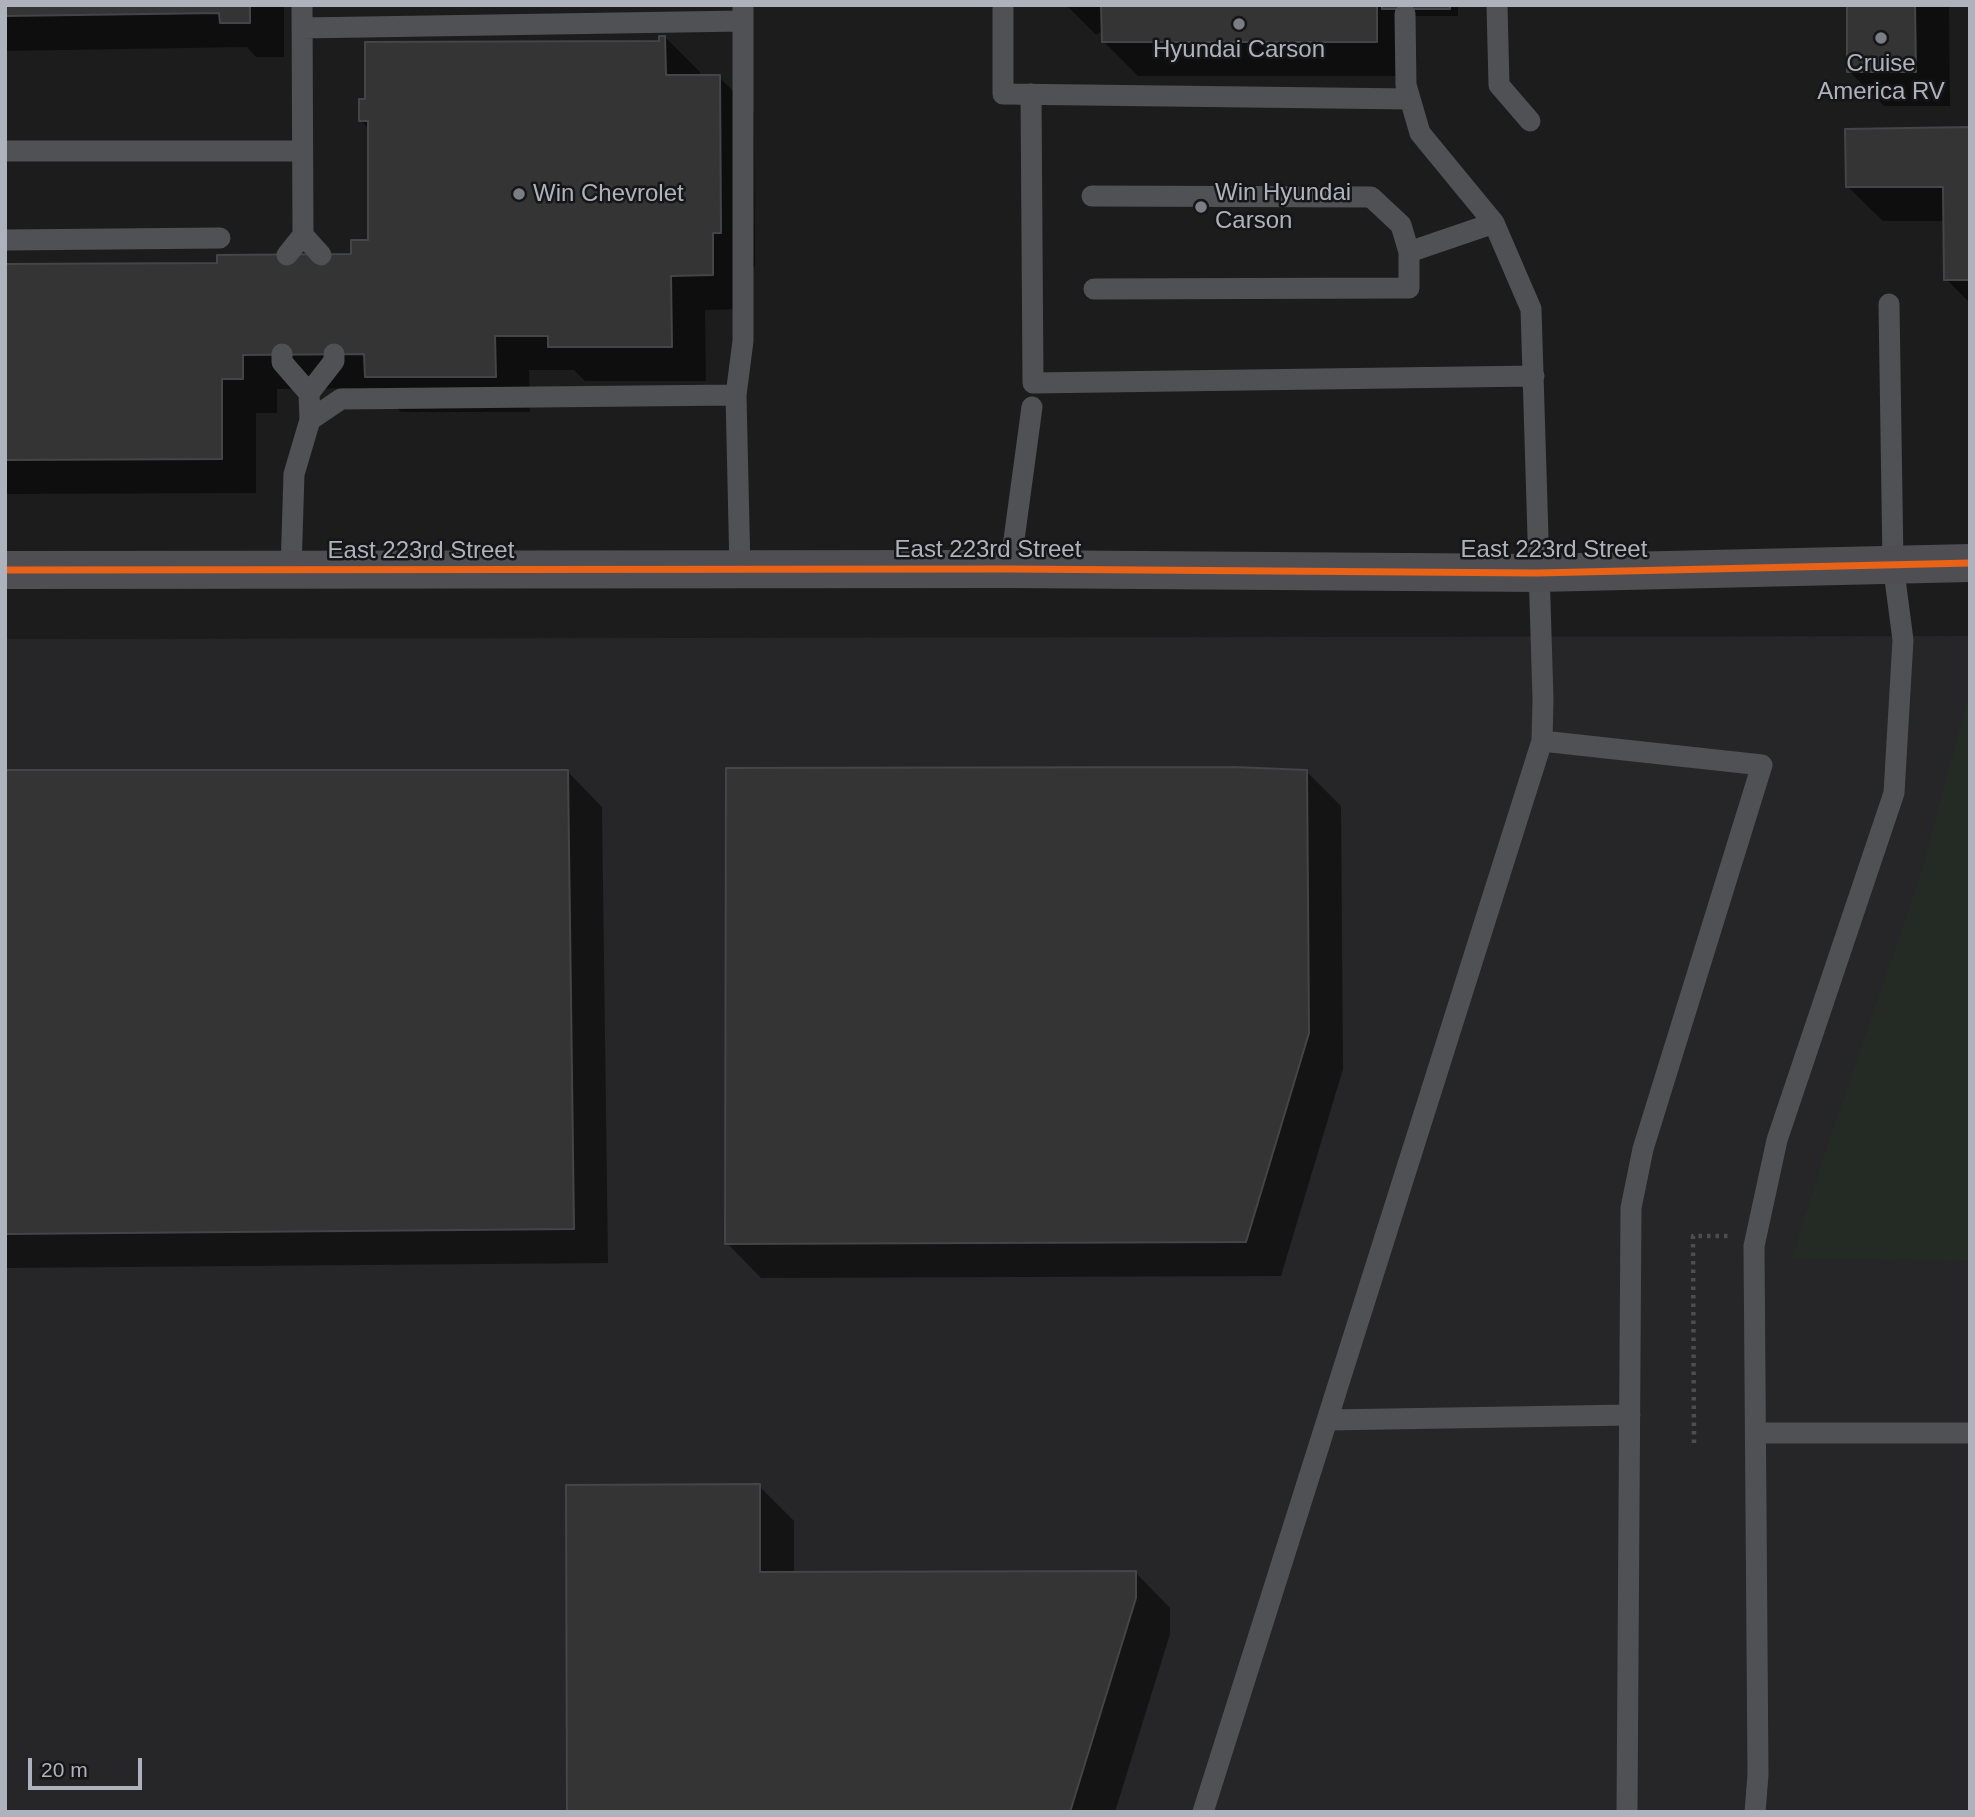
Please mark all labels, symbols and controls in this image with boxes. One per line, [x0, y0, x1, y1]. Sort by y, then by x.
marker: Hyundai Carson [1231, 16, 1247, 32]
marker: Cruise America RV [1873, 30, 1889, 46]
place label: Hyundai Carson [1153, 36, 1325, 64]
place label: Cruise America RV [1817, 50, 1945, 106]
place label: Win Hyundai Carson [1215, 179, 1351, 235]
place label: Win Chevrolet [533, 180, 684, 208]
marker: Win Chevrolet [511, 186, 527, 202]
marker: Win Hyundai Carson [1193, 199, 1209, 215]
street label: East 223rd Street [895, 536, 1081, 564]
street label: East 223rd Street [1461, 536, 1647, 564]
street label: East 223rd Street [328, 537, 514, 565]
scale bar [32, 1744, 145, 1788]
text: 20 m [41, 1758, 88, 1781]

